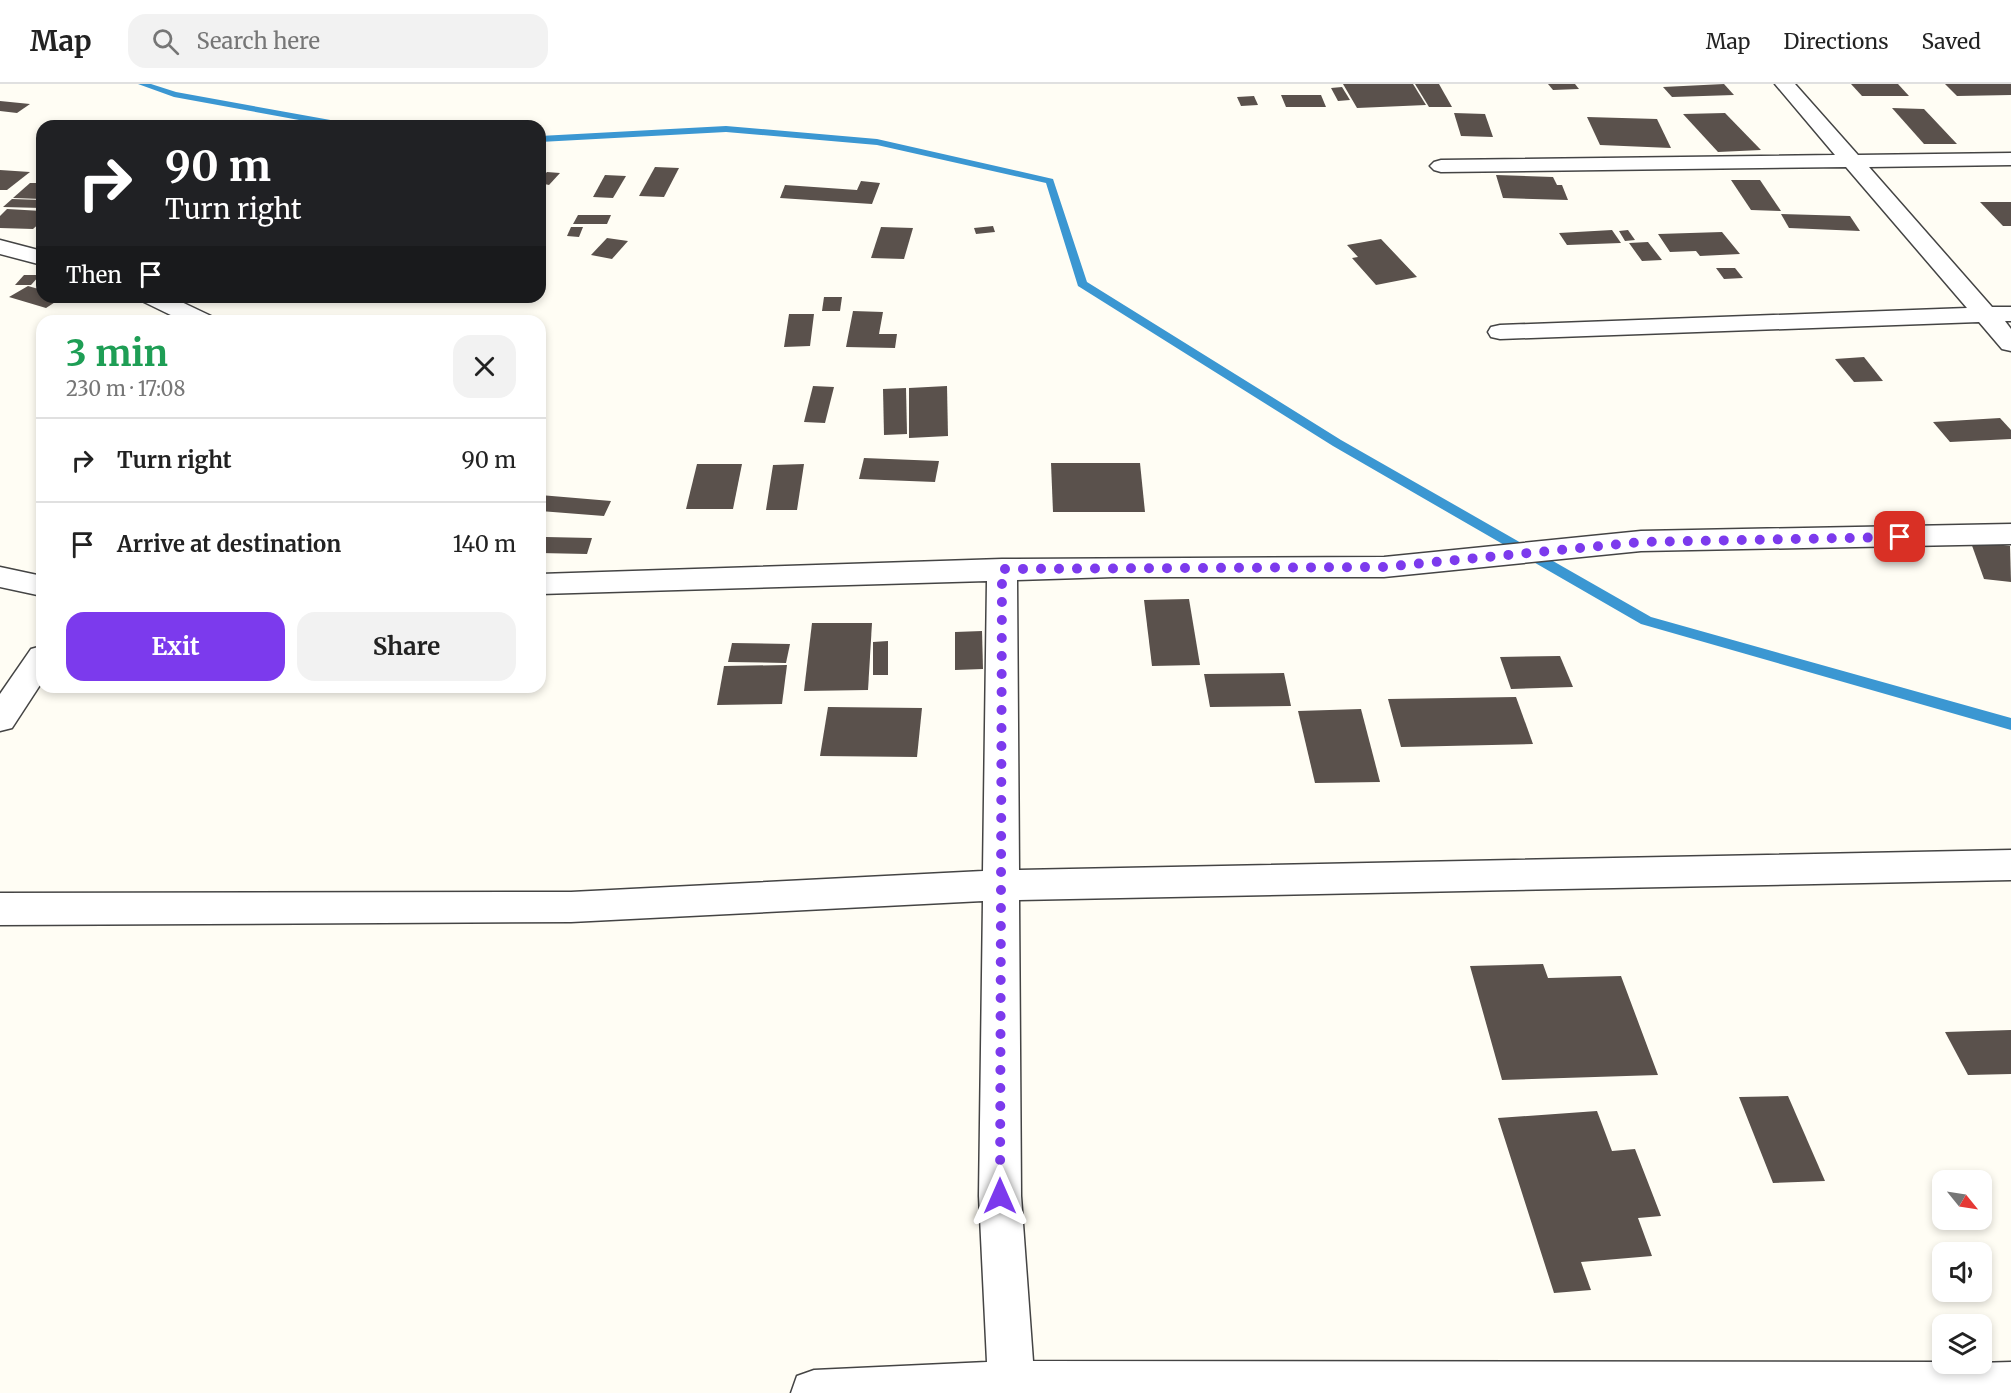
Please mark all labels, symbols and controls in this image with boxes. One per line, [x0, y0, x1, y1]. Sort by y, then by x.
search box [128, 14, 548, 68]
text: Map [30, 23, 92, 59]
icon: search [149, 25, 182, 58]
text: Search here [197, 27, 320, 55]
text: Map [1706, 28, 1750, 55]
text: Directions [1783, 28, 1888, 55]
text: Saved [1921, 28, 1981, 55]
text: 90 m [165, 140, 271, 192]
icon: right [66, 144, 144, 222]
text: Turn right [165, 192, 302, 226]
icon: arrive [134, 258, 167, 291]
text: Then [66, 261, 122, 289]
text: 3 min [66, 331, 168, 376]
button: close [453, 335, 516, 398]
text: 230 m · 17:08 [66, 376, 185, 401]
icon: right [66, 444, 99, 477]
text: Turn right [117, 446, 231, 474]
text: 90 m [461, 446, 516, 474]
pin [1874, 511, 1925, 562]
icon: arrive [1883, 520, 1916, 553]
icon: arrive [66, 528, 99, 561]
text: Arrive at destination [117, 530, 341, 558]
text: 140 m [453, 530, 516, 558]
button: Exit [66, 612, 285, 681]
button: Share [297, 612, 516, 681]
position arrow [968, 1164, 1032, 1228]
north arrow [1932, 1170, 1992, 1230]
map controls [1932, 1170, 1992, 1374]
button: sound [1932, 1242, 1992, 1302]
button: layers [1932, 1314, 1992, 1374]

